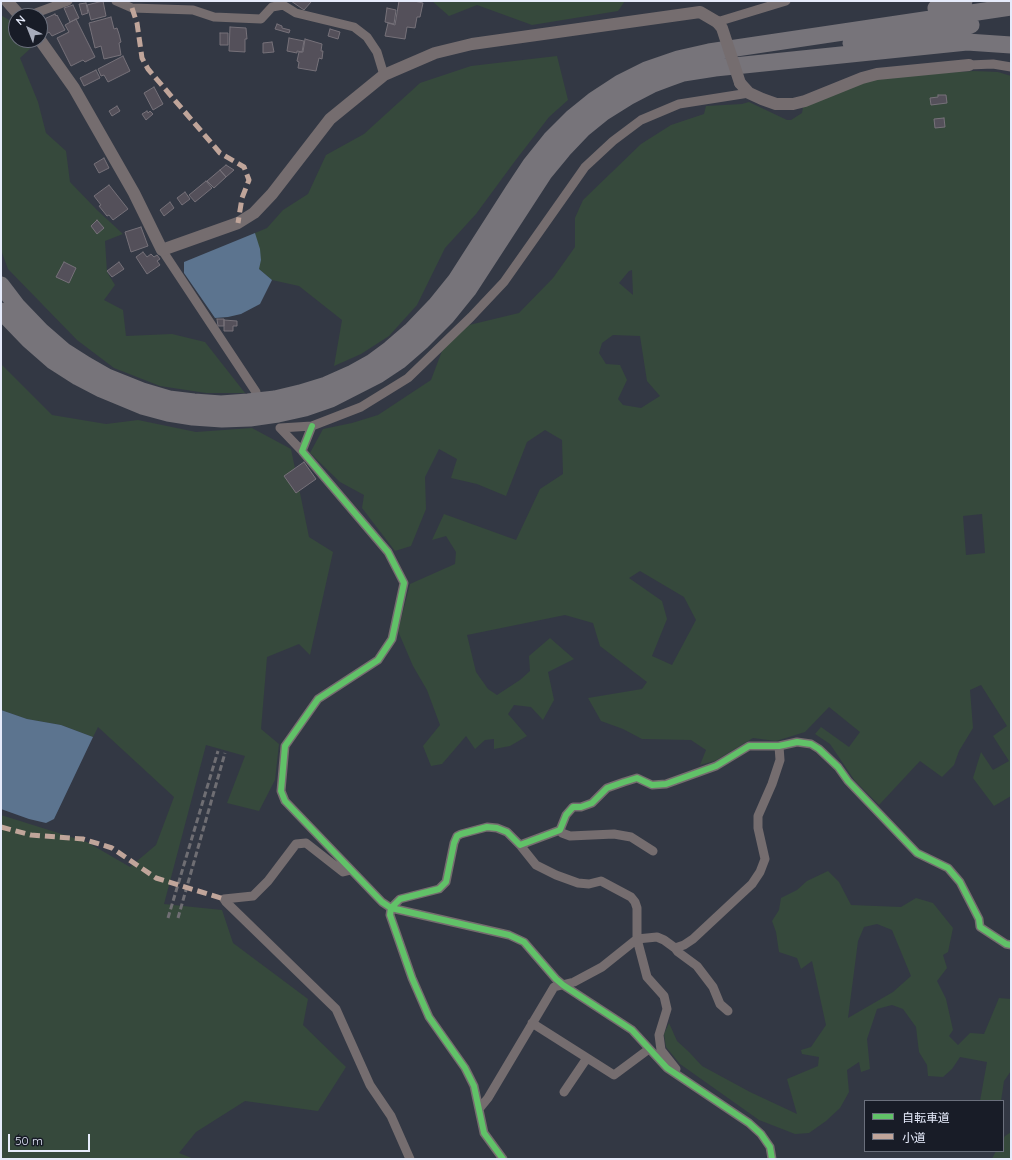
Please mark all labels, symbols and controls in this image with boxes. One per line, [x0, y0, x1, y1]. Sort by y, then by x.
north arrow [8, 8, 48, 48]
text: N [13, 12, 28, 28]
legend [864, 1100, 1004, 1152]
text: 自転車道 [902, 1110, 950, 1125]
scale bar [10, 1126, 92, 1152]
text: 小道 [902, 1130, 926, 1145]
text: 50 m [15, 1133, 43, 1148]

